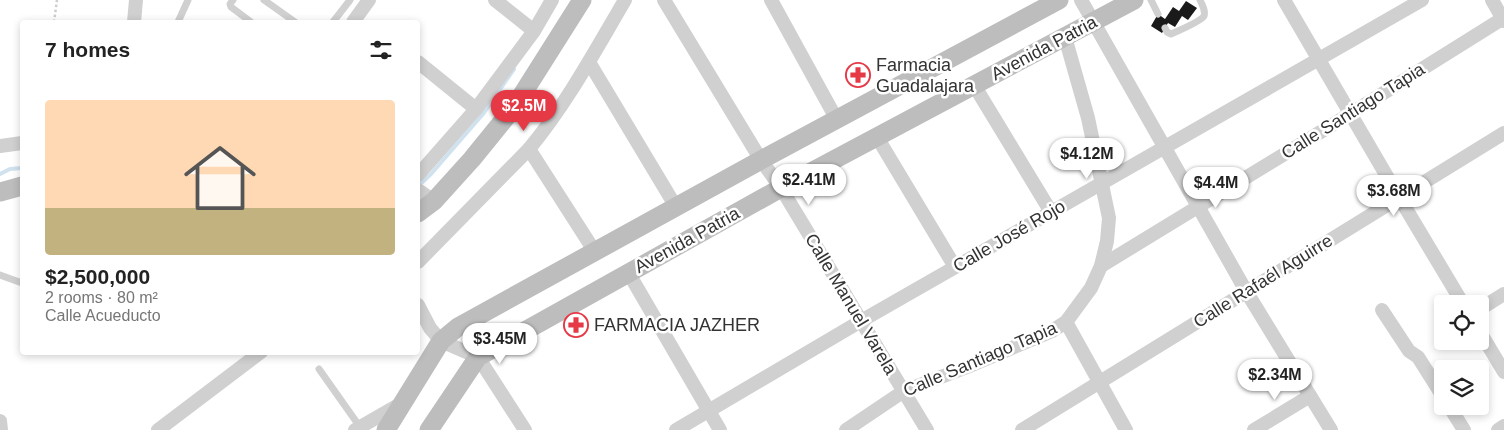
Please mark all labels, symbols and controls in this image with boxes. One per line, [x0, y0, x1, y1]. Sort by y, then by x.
street label: Avenida Patria [988, 11, 1101, 84]
icon: filters [367, 36, 395, 64]
text: 7 homes [45, 38, 130, 61]
place label: Farmacia Guadalajara [876, 55, 975, 96]
street label: Calle Santiago Tapia [1278, 58, 1429, 163]
pharmacy icon: Farmacia Guadalajara [845, 62, 871, 88]
pin: $2.5M [489, 90, 559, 132]
text: $2.5M [502, 97, 546, 114]
icon: home [175, 133, 265, 223]
pin: $4.12M [1046, 138, 1128, 180]
text: $4.12M [1060, 145, 1114, 162]
pin: $2.41M [768, 164, 850, 206]
pin: $4.4M [1181, 166, 1251, 209]
text: $2.41M [782, 171, 836, 188]
text: $4.4M [1194, 174, 1238, 191]
pin: $3.68M [1353, 174, 1435, 217]
text: $3.68M [1367, 182, 1421, 199]
street label: Calle José Rojo [949, 196, 1069, 276]
street label: Avenida Patria [631, 202, 744, 277]
street label: Calle Manuel Varela [801, 230, 901, 379]
street label: Calle Rafaél Aguirre [1190, 230, 1336, 332]
text: $2,500,000 [45, 265, 150, 288]
text: 2 rooms · 80 m² [45, 289, 158, 306]
map controls [1434, 295, 1489, 415]
button: locate [1434, 295, 1489, 350]
text: Calle Acueducto [45, 307, 161, 324]
pharmacy icon: FARMACIA JAZHER [563, 312, 589, 338]
place label: FARMACIA JAZHER [594, 315, 760, 335]
street label: Calle Santiago Tapia [900, 317, 1061, 400]
pin: $3.45M [459, 322, 541, 365]
text: $3.45M [473, 330, 527, 347]
pin: $2.34M [1234, 358, 1316, 401]
button: layers [1434, 360, 1489, 415]
text: $2.34M [1248, 366, 1302, 383]

